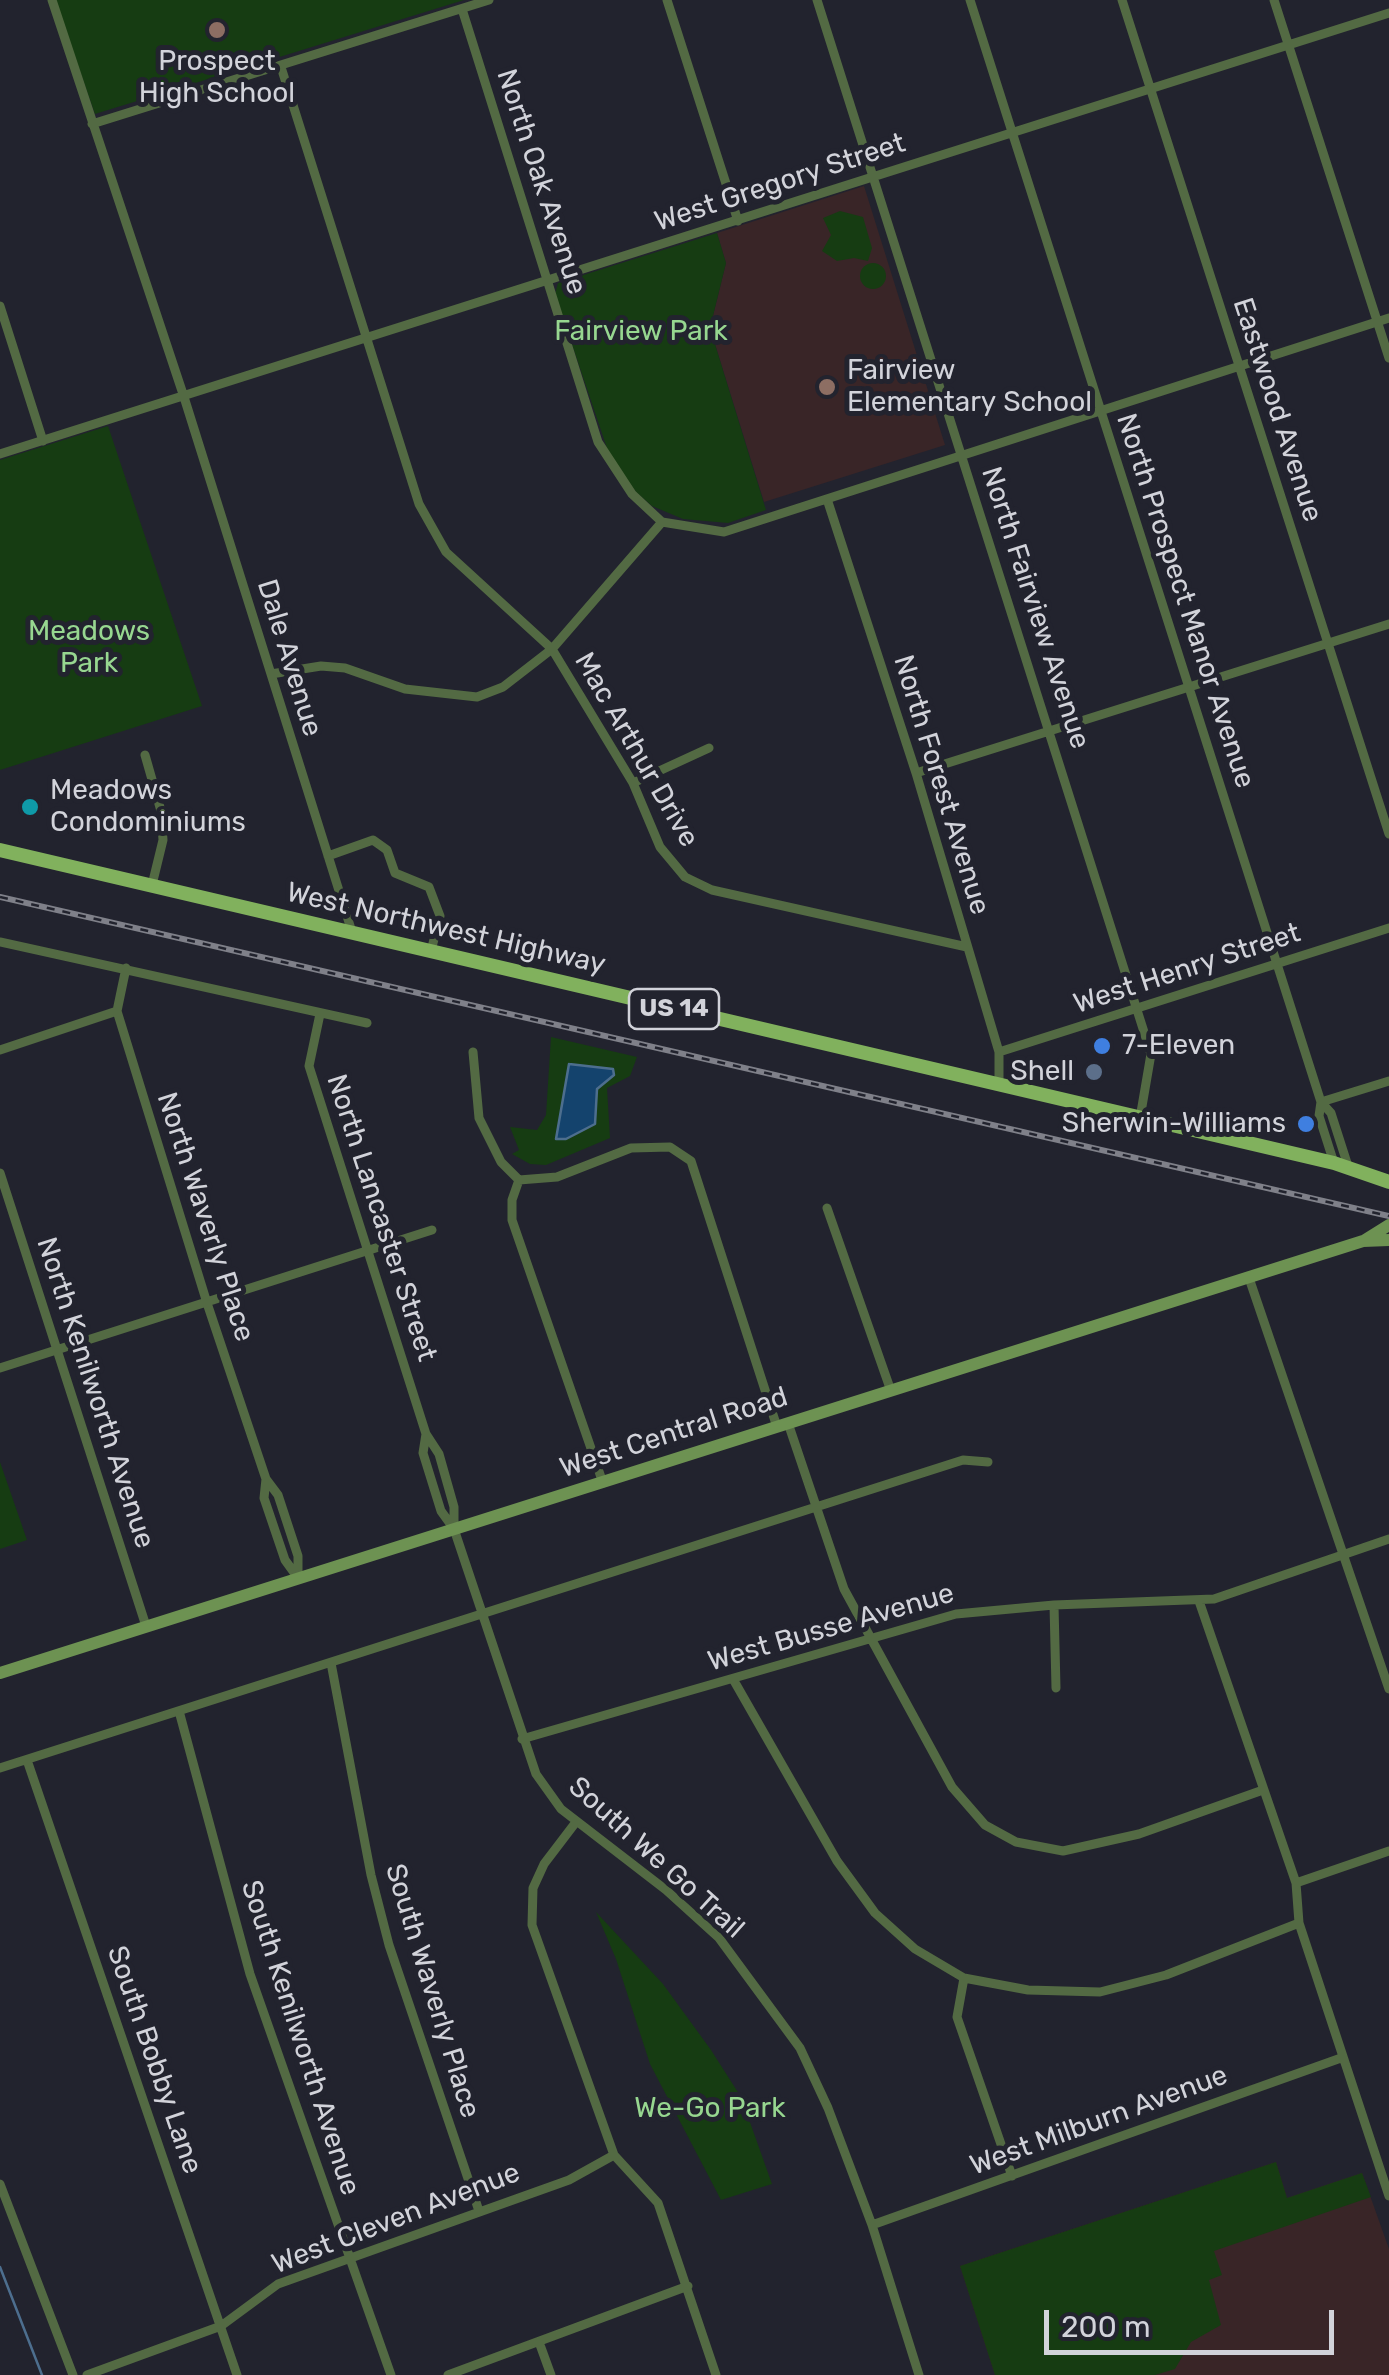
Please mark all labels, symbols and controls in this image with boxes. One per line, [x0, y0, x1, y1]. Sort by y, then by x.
marker: Prospect High School [206, 19, 228, 41]
place label: Prospect High School [139, 45, 295, 111]
street label: North Oak Avenue [489, 65, 593, 299]
street label: West Gregory Street [651, 127, 909, 239]
street label: Eastwood Avenue [1225, 294, 1329, 526]
park label: Fairview Park [554, 315, 728, 349]
place label: Fairview Elementary School [847, 354, 1092, 420]
marker: Fairview Elementary School [816, 376, 838, 398]
street label: North Prospect Manor Avenue [1109, 410, 1261, 792]
street label: North Fairview Avenue [974, 463, 1096, 753]
street label: Dale Avenue [249, 576, 329, 740]
park label: Meadows Park [28, 615, 150, 681]
street label: Mac Arthur Drive [567, 647, 705, 853]
street label: North Forest Avenue [886, 651, 996, 919]
place label: Meadows Condominiums [50, 774, 246, 840]
marker: Meadows Condominiums [19, 796, 41, 818]
street label: West Northwest Highway [283, 876, 609, 982]
street label: West Henry Street [1070, 917, 1304, 1021]
road number: US 14 [629, 989, 719, 1029]
place label: 7-Eleven [1122, 1029, 1235, 1063]
marker: 7-Eleven [1091, 1035, 1113, 1057]
place label: Shell [1010, 1055, 1074, 1089]
marker: Shell [1083, 1061, 1105, 1083]
street label: North Lancaster Street [319, 1070, 443, 1366]
street label: North Waverly Place [149, 1088, 261, 1346]
place label: Sherwin-Williams [1062, 1107, 1286, 1141]
marker: Sherwin-Williams [1295, 1113, 1317, 1135]
street label: North Kenilworth Avenue [29, 1233, 161, 1553]
street label: West Central Road [556, 1380, 792, 1486]
street label: West Busse Avenue [704, 1577, 958, 1679]
street label: South We Go Trail [561, 1770, 751, 1946]
street label: South Waverly Place [377, 1860, 487, 2122]
street label: South Kenilworth Avenue [233, 1876, 367, 2200]
street label: South Bobby Lane [99, 1942, 209, 2178]
street label: West Milburn Avenue [966, 2059, 1232, 2183]
park label: We-Go Park [634, 2092, 786, 2126]
street label: West Cleven Avenue [267, 2156, 525, 2282]
scale bar [1049, 2290, 1339, 2352]
text: 200 m [1061, 2309, 1151, 2345]

